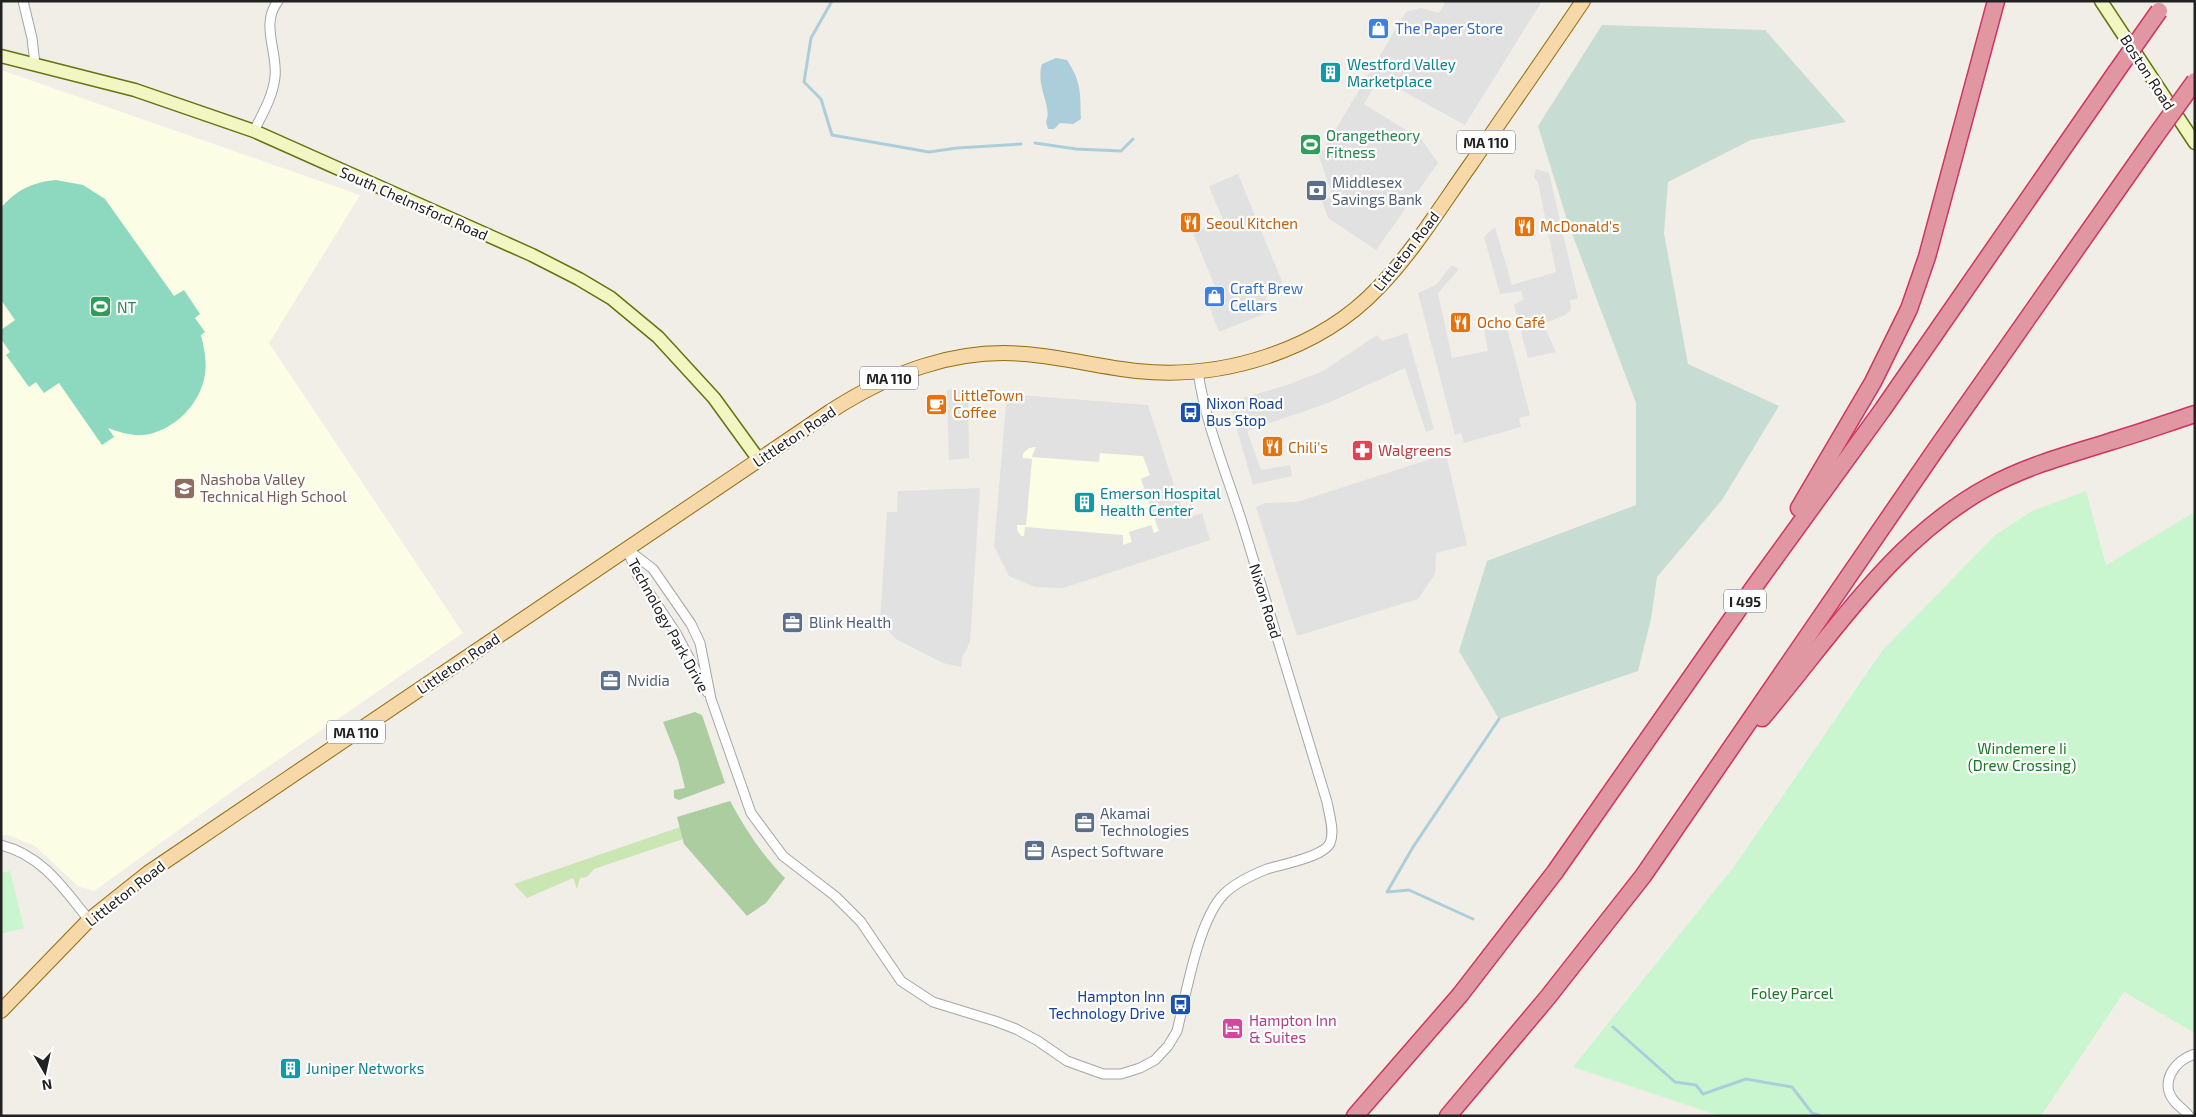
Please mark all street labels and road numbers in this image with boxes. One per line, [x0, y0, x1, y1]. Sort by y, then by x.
street label: Boston Road [2117, 31, 2179, 113]
road number: MA 110 [1457, 130, 1515, 154]
street label: South Chelmsford Road [337, 162, 491, 244]
street label: Littleton Road [1369, 208, 1443, 294]
road number: MA 110 [860, 366, 918, 389]
street label: Littleton Road [749, 402, 839, 470]
street label: Technology Park Drive [625, 555, 713, 695]
street label: Nixon Road [1246, 561, 1286, 641]
road number: I 495 [1724, 590, 1766, 612]
street label: Littleton Road [413, 629, 503, 697]
road number: MA 110 [327, 720, 385, 744]
street label: Littleton Road [82, 856, 168, 930]

